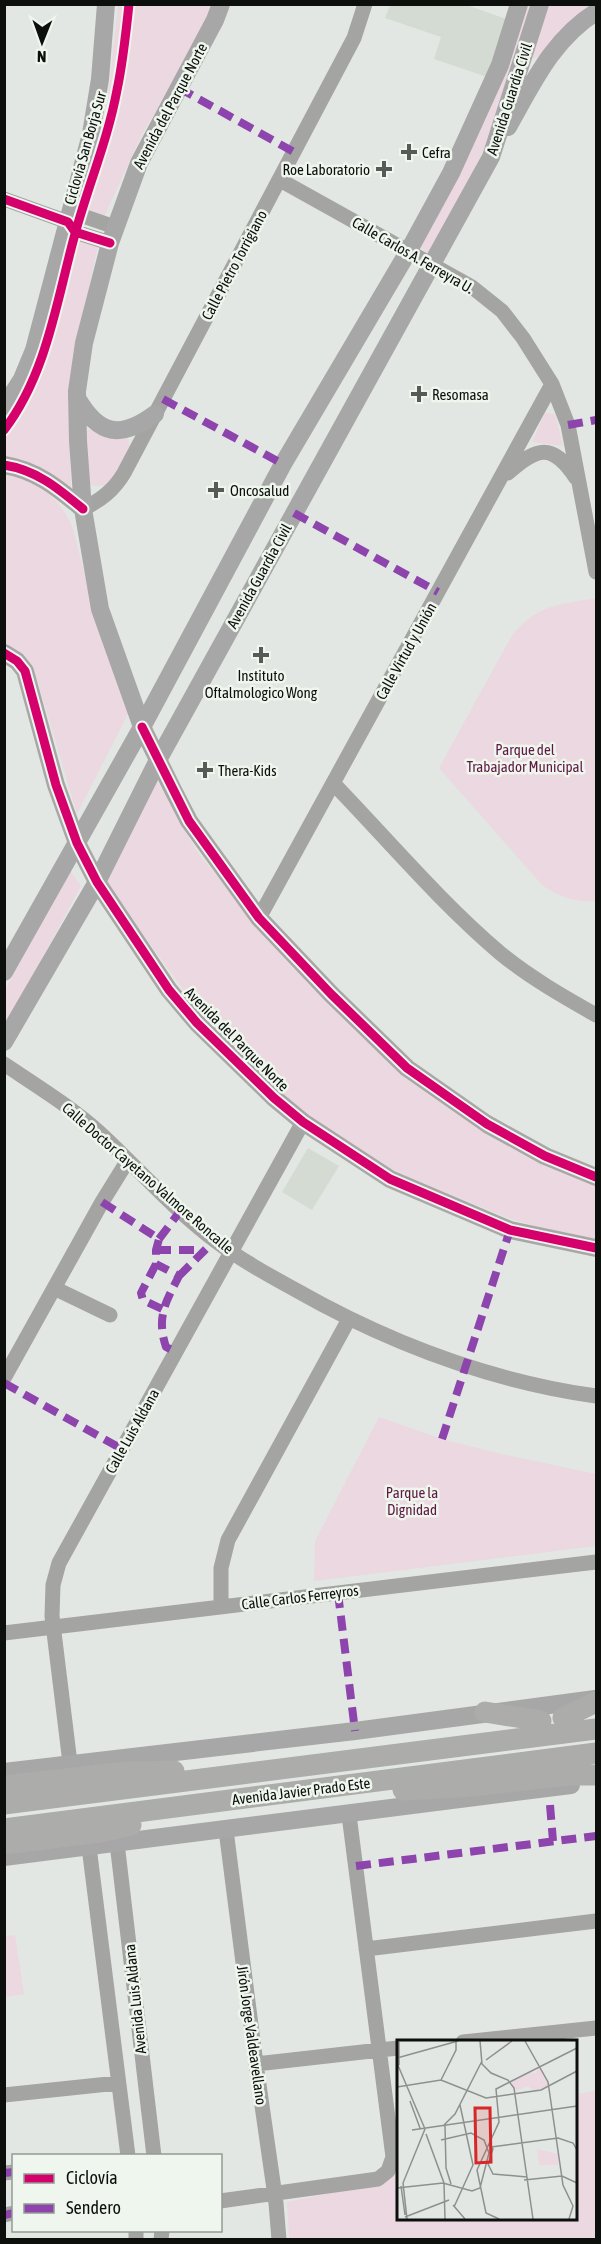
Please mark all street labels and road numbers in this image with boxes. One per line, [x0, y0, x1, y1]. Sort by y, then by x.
street label: Avenida del Parque Norte [130, 40, 210, 172]
street label: Avenida Guardia Civil [483, 41, 535, 157]
street label: Ciclovía San Borja Sur [61, 89, 109, 206]
street label: Calle Pietro Torrigiano [198, 207, 270, 323]
street label: Calle Carlos A. Ferreyra U. [349, 213, 477, 297]
street label: Avenida Guardia Civil [223, 521, 295, 631]
street label: Calle Virtud y Unión [372, 599, 440, 703]
street label: Avenida del Parque Norte [182, 984, 293, 1095]
street label: Calle Doctor Cayetano Valmore Roncalle [59, 1099, 237, 1257]
street label: Calle Luis Aldana [102, 1386, 162, 1476]
street label: Calle Carlos Ferreyros [241, 1581, 359, 1613]
street label: Avenida Javier Prado Este [231, 1774, 371, 1808]
street label: Avenida Luis Aldana [121, 1943, 149, 2055]
street label: Jirón Jorge Valdeavellano [234, 1964, 270, 2106]

